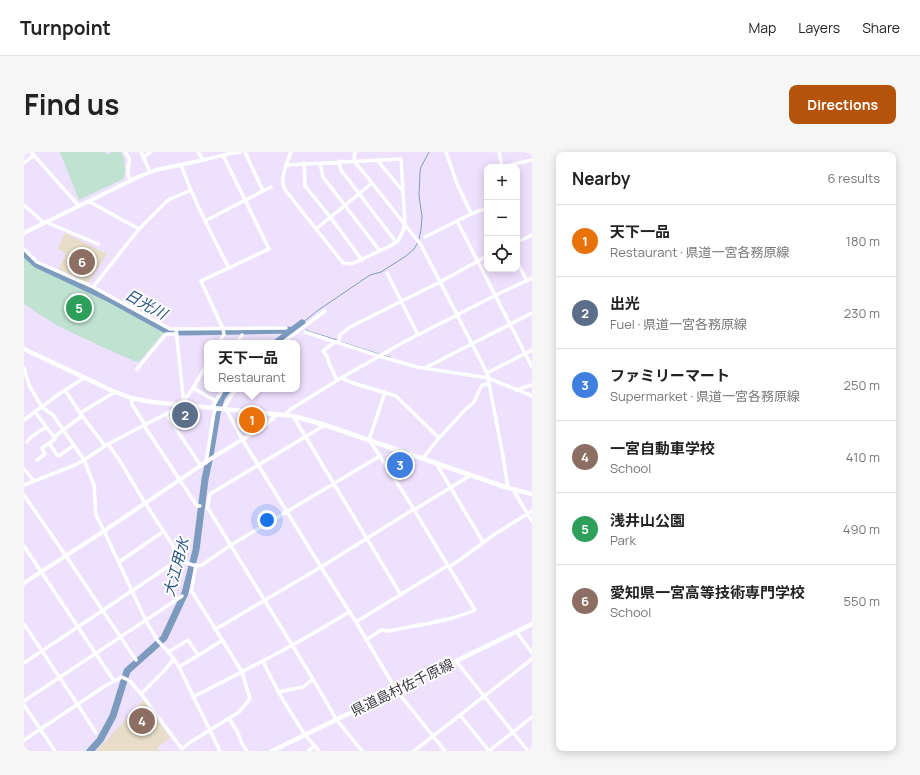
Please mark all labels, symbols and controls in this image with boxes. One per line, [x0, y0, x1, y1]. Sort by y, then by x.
text: Turnpoint [20, 15, 111, 41]
text: Map [748, 18, 776, 37]
text: Layers [798, 18, 840, 37]
text: Share [862, 18, 900, 37]
text: Find us [24, 85, 119, 123]
button: Directions [789, 85, 896, 124]
map controls [484, 164, 520, 272]
button: + [484, 164, 520, 200]
text: Nearby [572, 167, 630, 190]
text: 6 results [828, 169, 880, 187]
button: − [484, 200, 520, 236]
text: 天下一品 [610, 221, 670, 242]
text: 1 [582, 232, 588, 250]
text: 180 m [846, 232, 880, 250]
button: locate [484, 236, 520, 272]
text: Restaurant · 県道一宮各務原線 [610, 243, 790, 261]
pin: 6 [69, 247, 95, 277]
water label: 日光川 [121, 284, 173, 325]
pin: 5 [66, 293, 92, 323]
text: 出光 [610, 293, 640, 314]
text: 2 [581, 304, 589, 322]
text: 230 m [844, 304, 880, 322]
text: Fuel · 県道一宮各務原線 [610, 315, 747, 333]
popup [204, 340, 300, 392]
text: 天下一品 [218, 347, 278, 368]
text: ファミリーマート [610, 365, 730, 386]
text: Restaurant [218, 368, 286, 386]
text: 3 [581, 376, 589, 394]
text: 250 m [844, 376, 880, 394]
text: Supermarket · 県道一宮各務原線 [610, 387, 800, 405]
pin: 2 [172, 400, 198, 430]
pin: 1 [239, 405, 265, 435]
text: 一宮自動車学校 [610, 438, 715, 459]
text: 4 [581, 448, 589, 466]
text: 410 m [846, 448, 880, 466]
pin: 3 [387, 450, 413, 480]
text: School [610, 459, 651, 477]
your location [257, 510, 277, 530]
text: 浅井山公園 [610, 510, 685, 531]
text: 5 [581, 520, 589, 538]
text: 490 m [843, 520, 880, 538]
text: Park [610, 531, 636, 549]
water label: 大江用水 [158, 533, 194, 599]
text: 愛知県一宮高等技術専門学校 [610, 582, 805, 603]
text: 6 [581, 592, 589, 610]
text: 550 m [843, 592, 880, 610]
text: School [610, 603, 651, 621]
street label: 県道島村佐千原線 [348, 654, 456, 720]
pin: 4 [129, 706, 155, 736]

